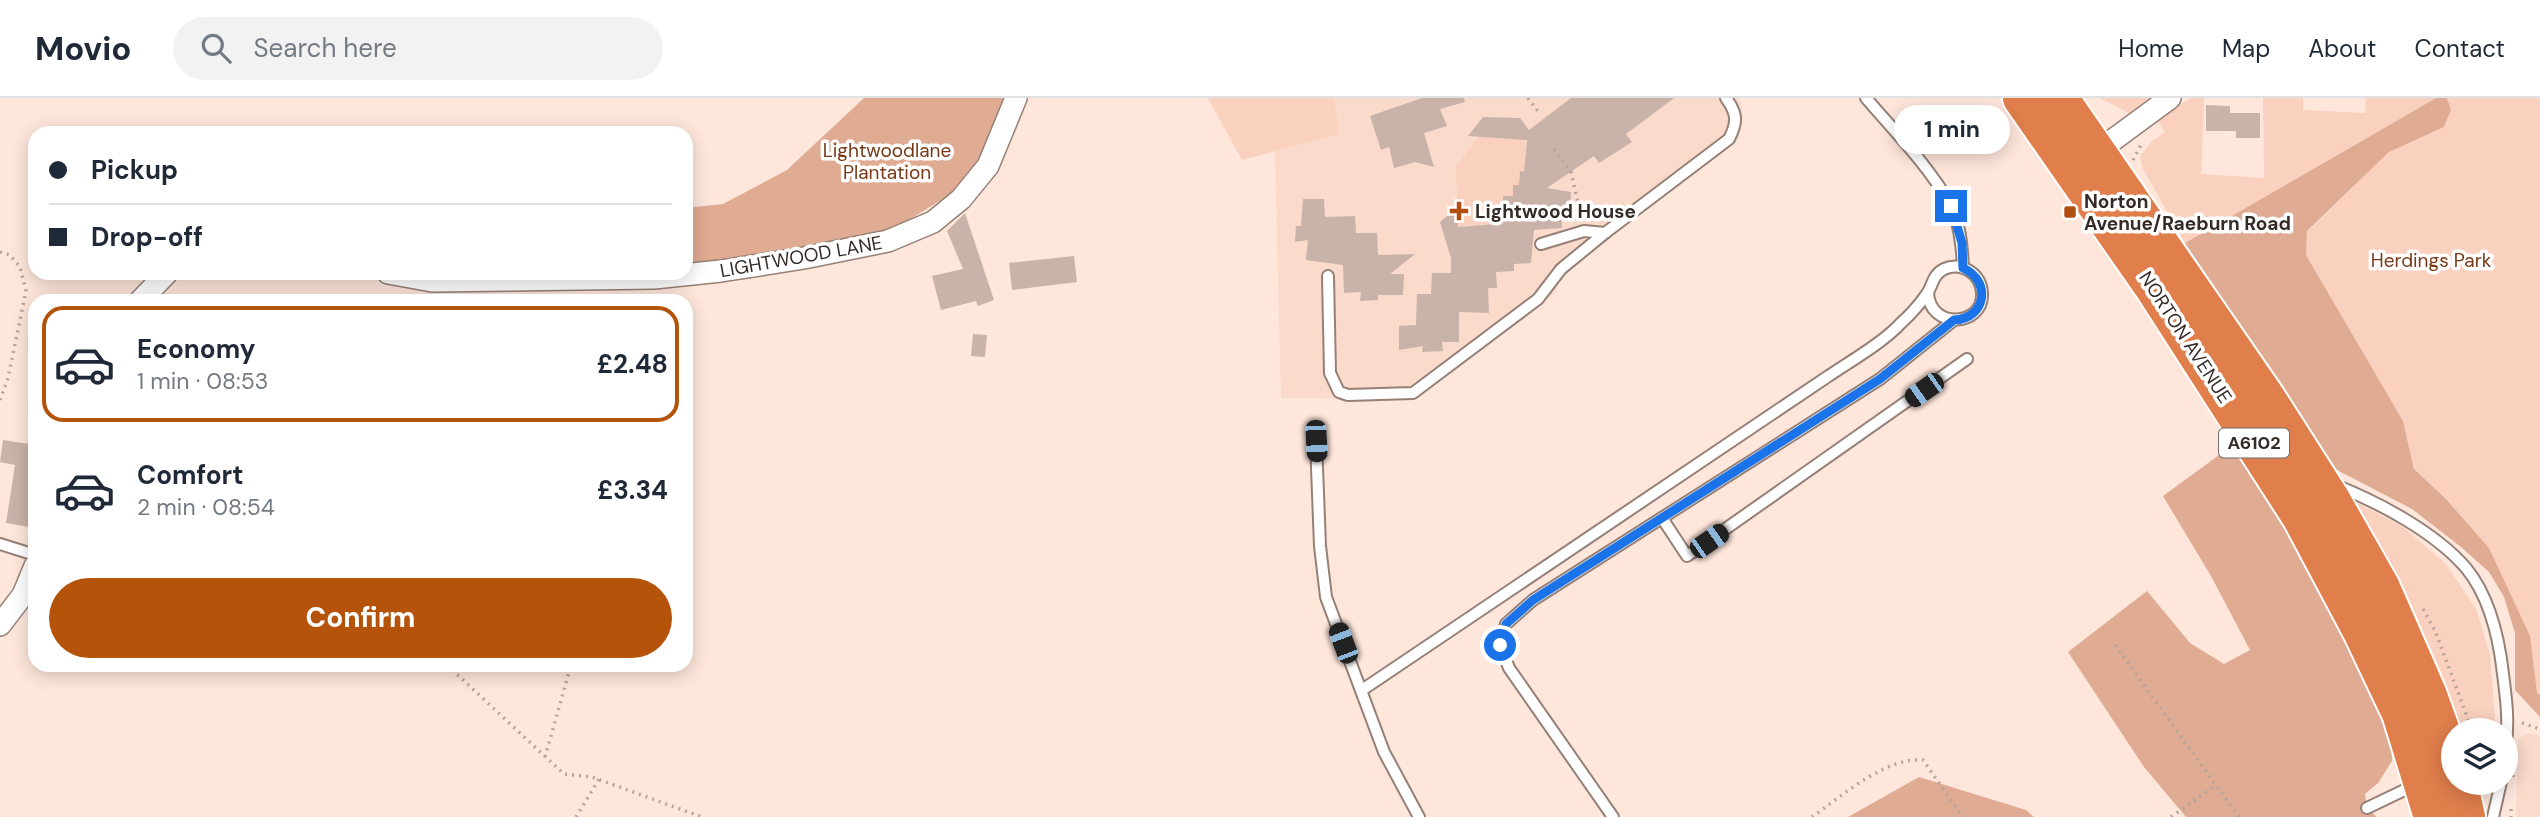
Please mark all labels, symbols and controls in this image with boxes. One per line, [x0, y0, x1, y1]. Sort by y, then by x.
search box [173, 17, 663, 80]
text: Movio [35, 27, 131, 70]
icon: search [197, 29, 235, 67]
text: Search here [253, 31, 397, 65]
text: Home [2118, 33, 2184, 64]
text: Map [2222, 33, 2270, 64]
text: About [2308, 33, 2377, 64]
text: Contact [2415, 33, 2505, 64]
callout: 1 min [1893, 105, 2009, 154]
text: 1 min [1924, 114, 1980, 144]
park label: Lightwoodlane Plantation [823, 138, 951, 185]
text: Pickup [91, 153, 178, 187]
place label: Norton Avenue/Raeburn Road [2084, 189, 2291, 236]
route end [1935, 190, 1967, 222]
place label: Lightwood House [1475, 199, 1636, 224]
marker: Lightwood House [1449, 201, 1469, 221]
marker: Norton Avenue/Raeburn Road [2062, 204, 2078, 220]
text: Drop-off [91, 220, 203, 254]
street label: LIGHTWOOD LANE [718, 230, 884, 283]
park label: Herdings Park [2371, 248, 2492, 273]
street label: NORTON AVENUE [2134, 267, 2238, 408]
text: Economy [137, 332, 255, 366]
icon: car [53, 333, 116, 396]
text: £2.48 [597, 347, 668, 381]
text: 1 min · 08:53 [137, 366, 268, 396]
car [1901, 369, 1948, 411]
car [1305, 419, 1328, 463]
road number: A6102 [2219, 428, 2289, 458]
text: Comfort [137, 458, 243, 492]
icon: car [53, 459, 116, 522]
text: £3.34 [597, 473, 668, 507]
text: 2 min · 08:54 [137, 492, 275, 522]
car [1686, 520, 1733, 562]
button: Confirm [49, 578, 672, 658]
car [1326, 620, 1361, 666]
route start [1484, 629, 1516, 661]
map controls [2441, 718, 2518, 795]
button: layers [2441, 718, 2518, 795]

